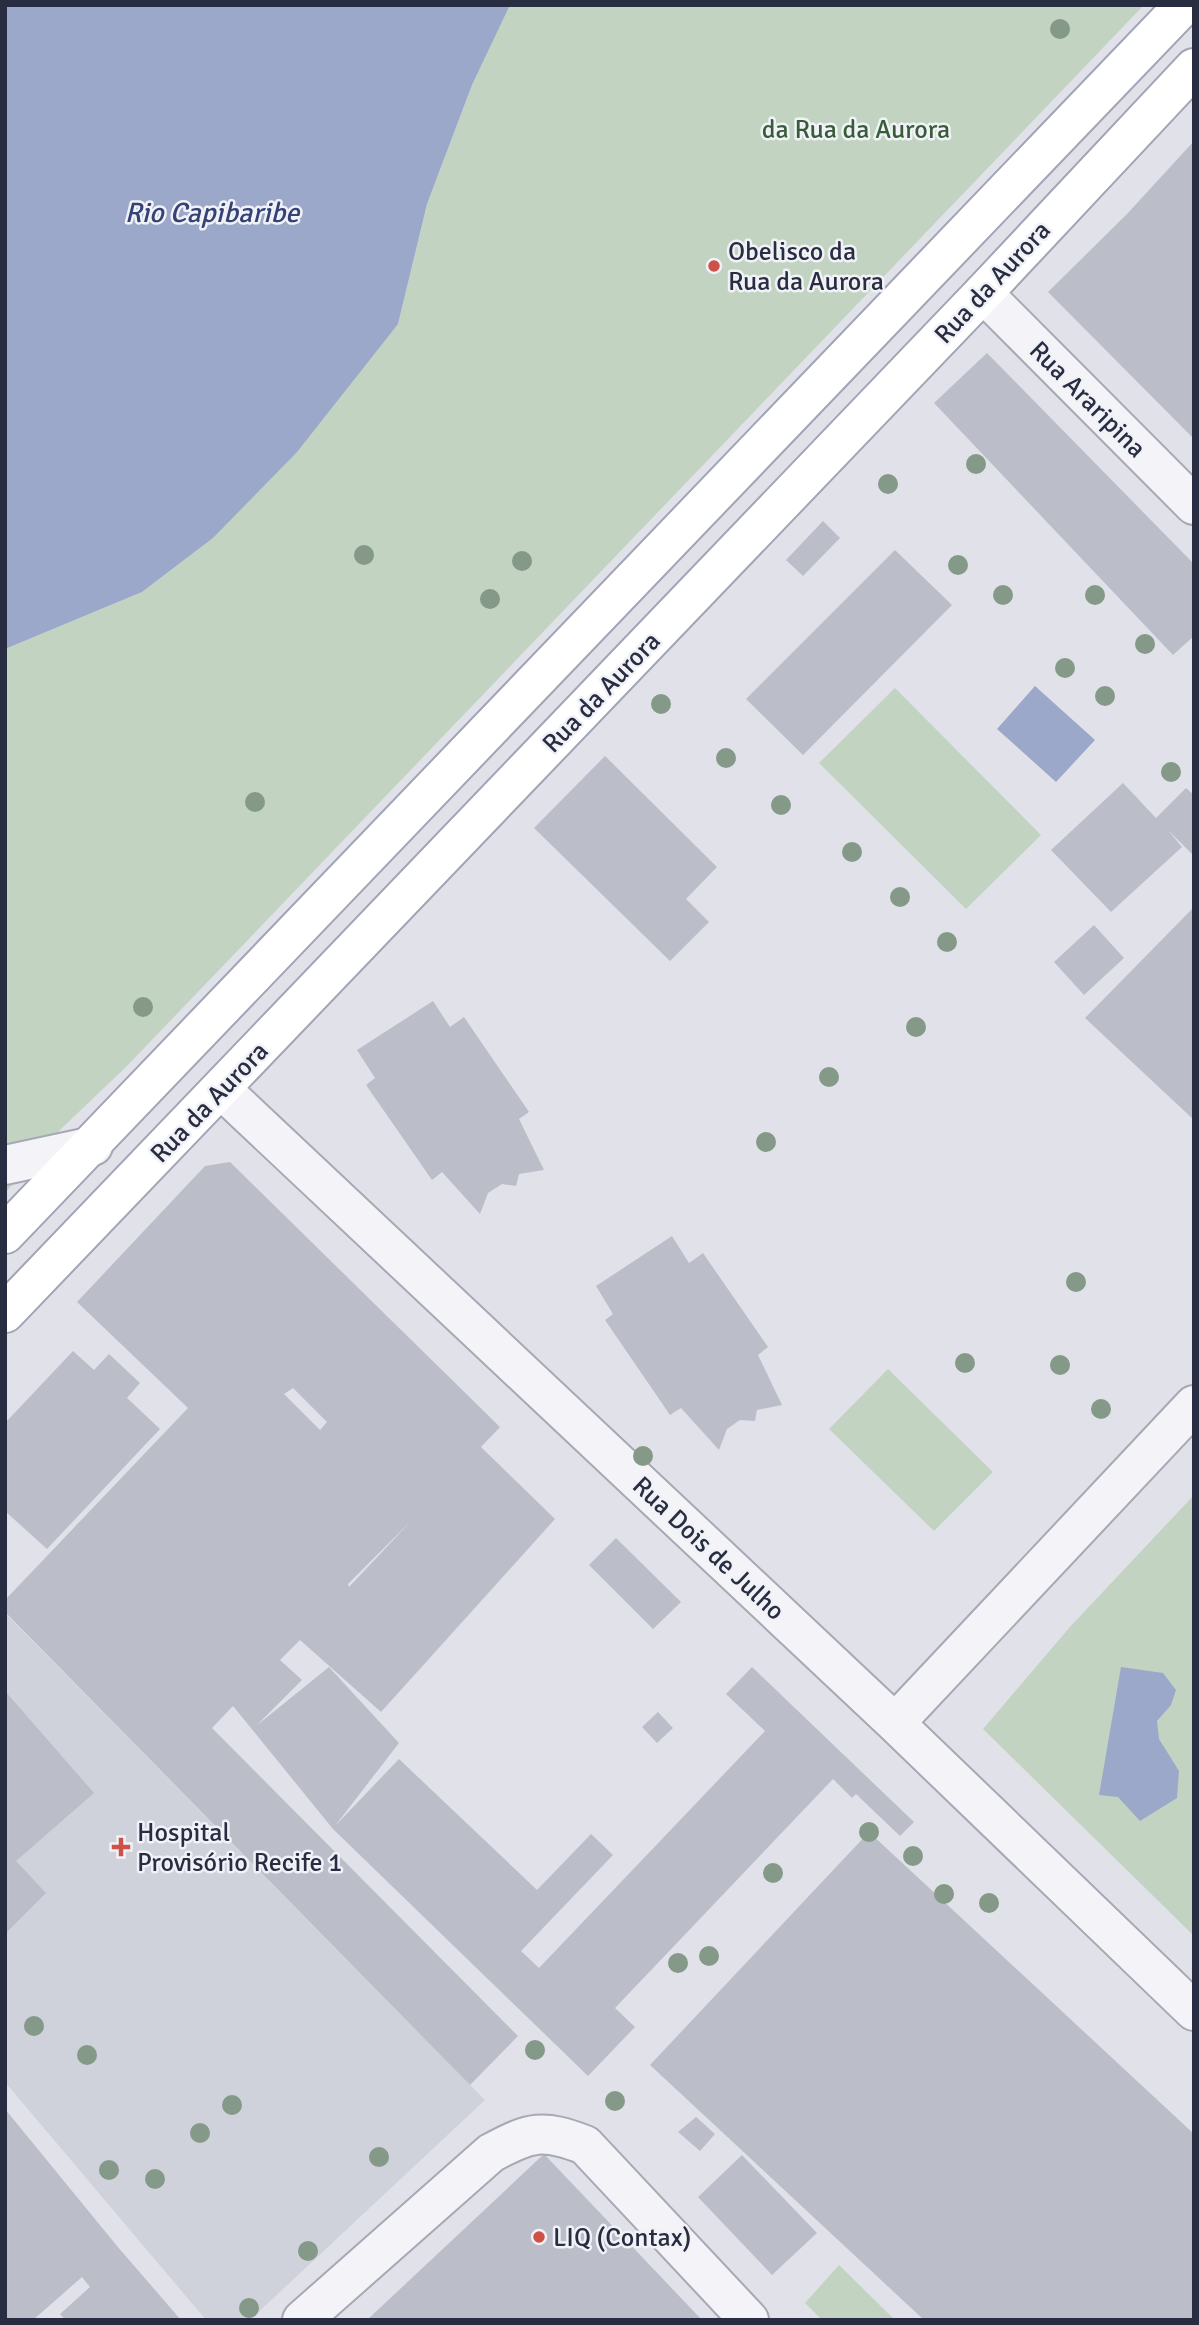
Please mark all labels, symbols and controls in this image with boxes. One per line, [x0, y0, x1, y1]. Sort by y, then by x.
park label: da Rua da Aurora [762, 114, 950, 146]
water label: Rio Capibaribe [125, 196, 301, 230]
street label: Rua da Aurora [928, 215, 1058, 351]
place label: Obelisco da Rua da Aurora [728, 236, 884, 298]
marker: Obelisco da Rua da Aurora [706, 258, 722, 274]
street label: Rua Araripina [1022, 335, 1152, 465]
street label: Rua da Aurora [536, 626, 667, 760]
street label: Rua da Aurora [144, 1036, 275, 1170]
street label: Rua Dois de Julho [626, 1470, 791, 1627]
place label: Hospital Provisório Recife 1 [137, 1817, 342, 1879]
marker: Hospital Provisório Recife 1 [111, 1837, 131, 1857]
place label: LIQ (Contax) [553, 2222, 691, 2254]
marker: LIQ (Contax) [531, 2229, 547, 2245]

